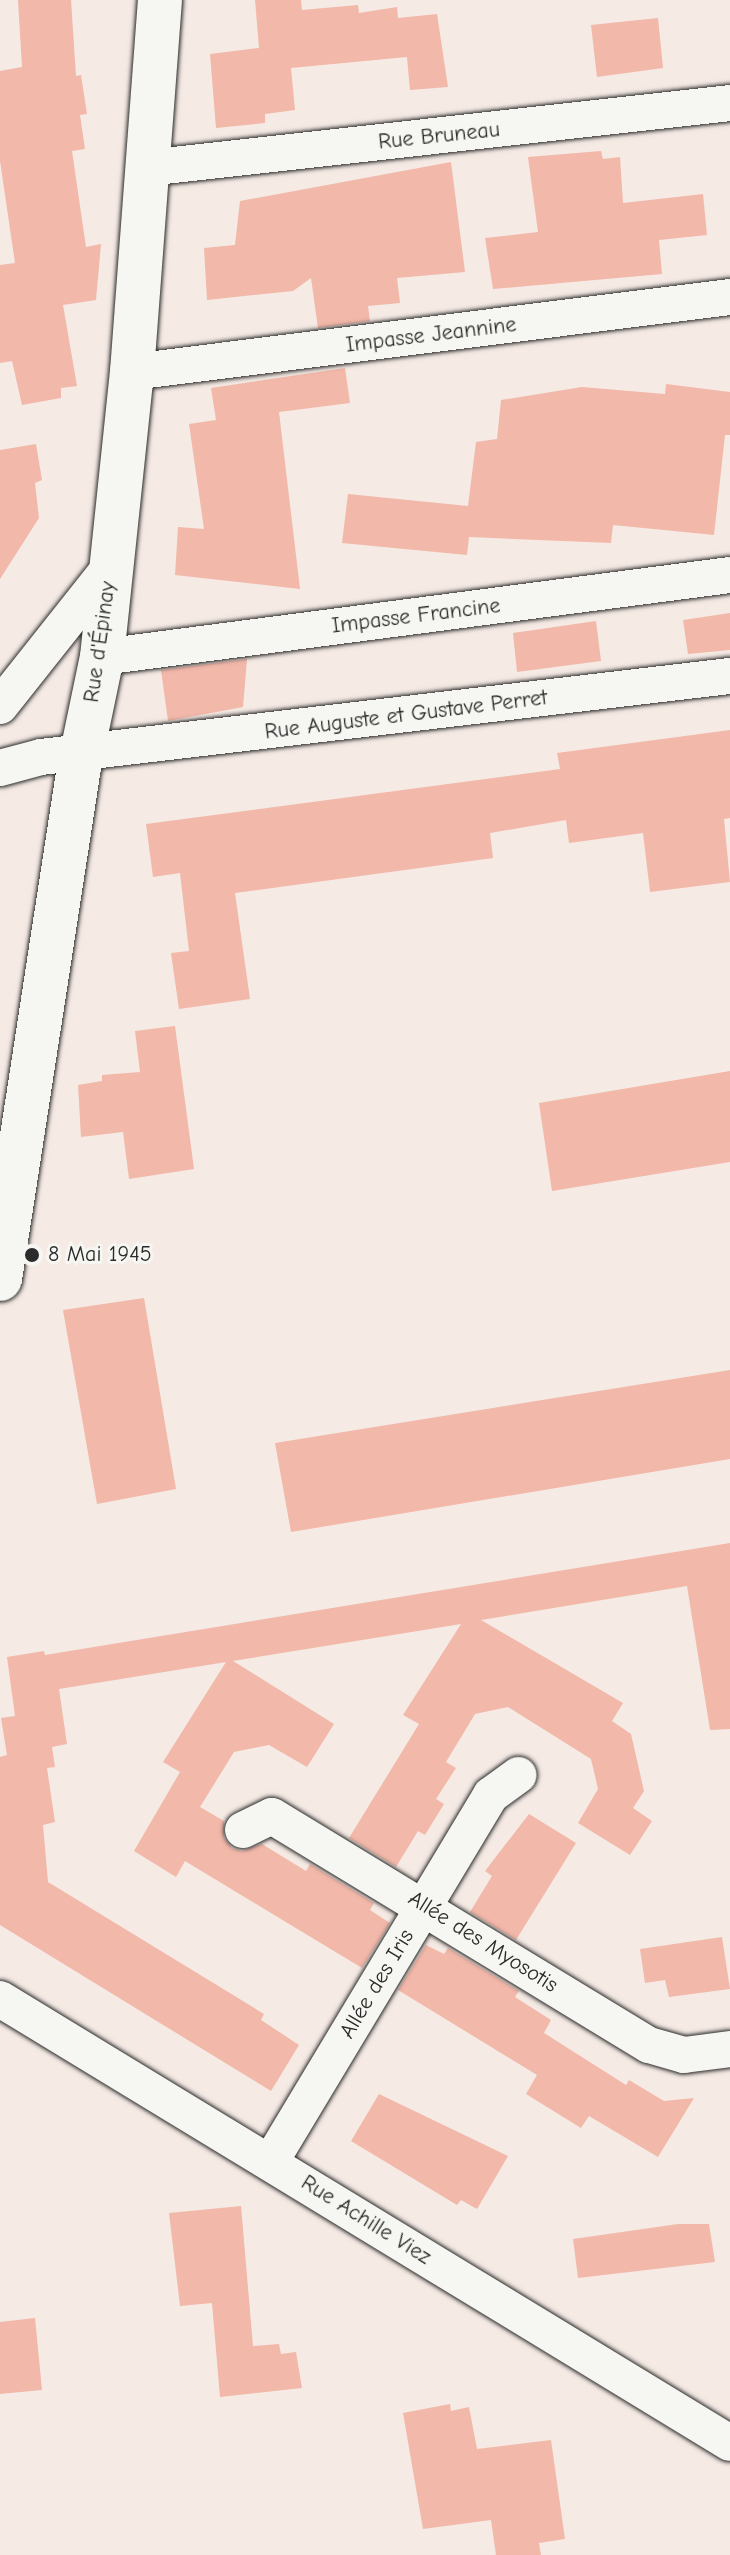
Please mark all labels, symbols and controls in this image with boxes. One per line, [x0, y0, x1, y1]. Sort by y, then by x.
street label: Rue Bruneau [377, 116, 501, 156]
street label: Impasse Jeannine [344, 311, 518, 359]
street label: Rue d'Épinay [78, 580, 122, 704]
street label: Impasse Francine [330, 593, 502, 639]
street label: Rue Auguste et Gustave Perret [263, 685, 549, 745]
place label: 8 Mai 1945 [48, 1242, 152, 1268]
marker: 8 Mai 1945 [23, 1246, 41, 1264]
street label: Allée des Myosotis [403, 1885, 563, 1999]
street label: Allée des Iris [334, 1925, 420, 2043]
street label: Rue Achille Viez [296, 2170, 436, 2270]

